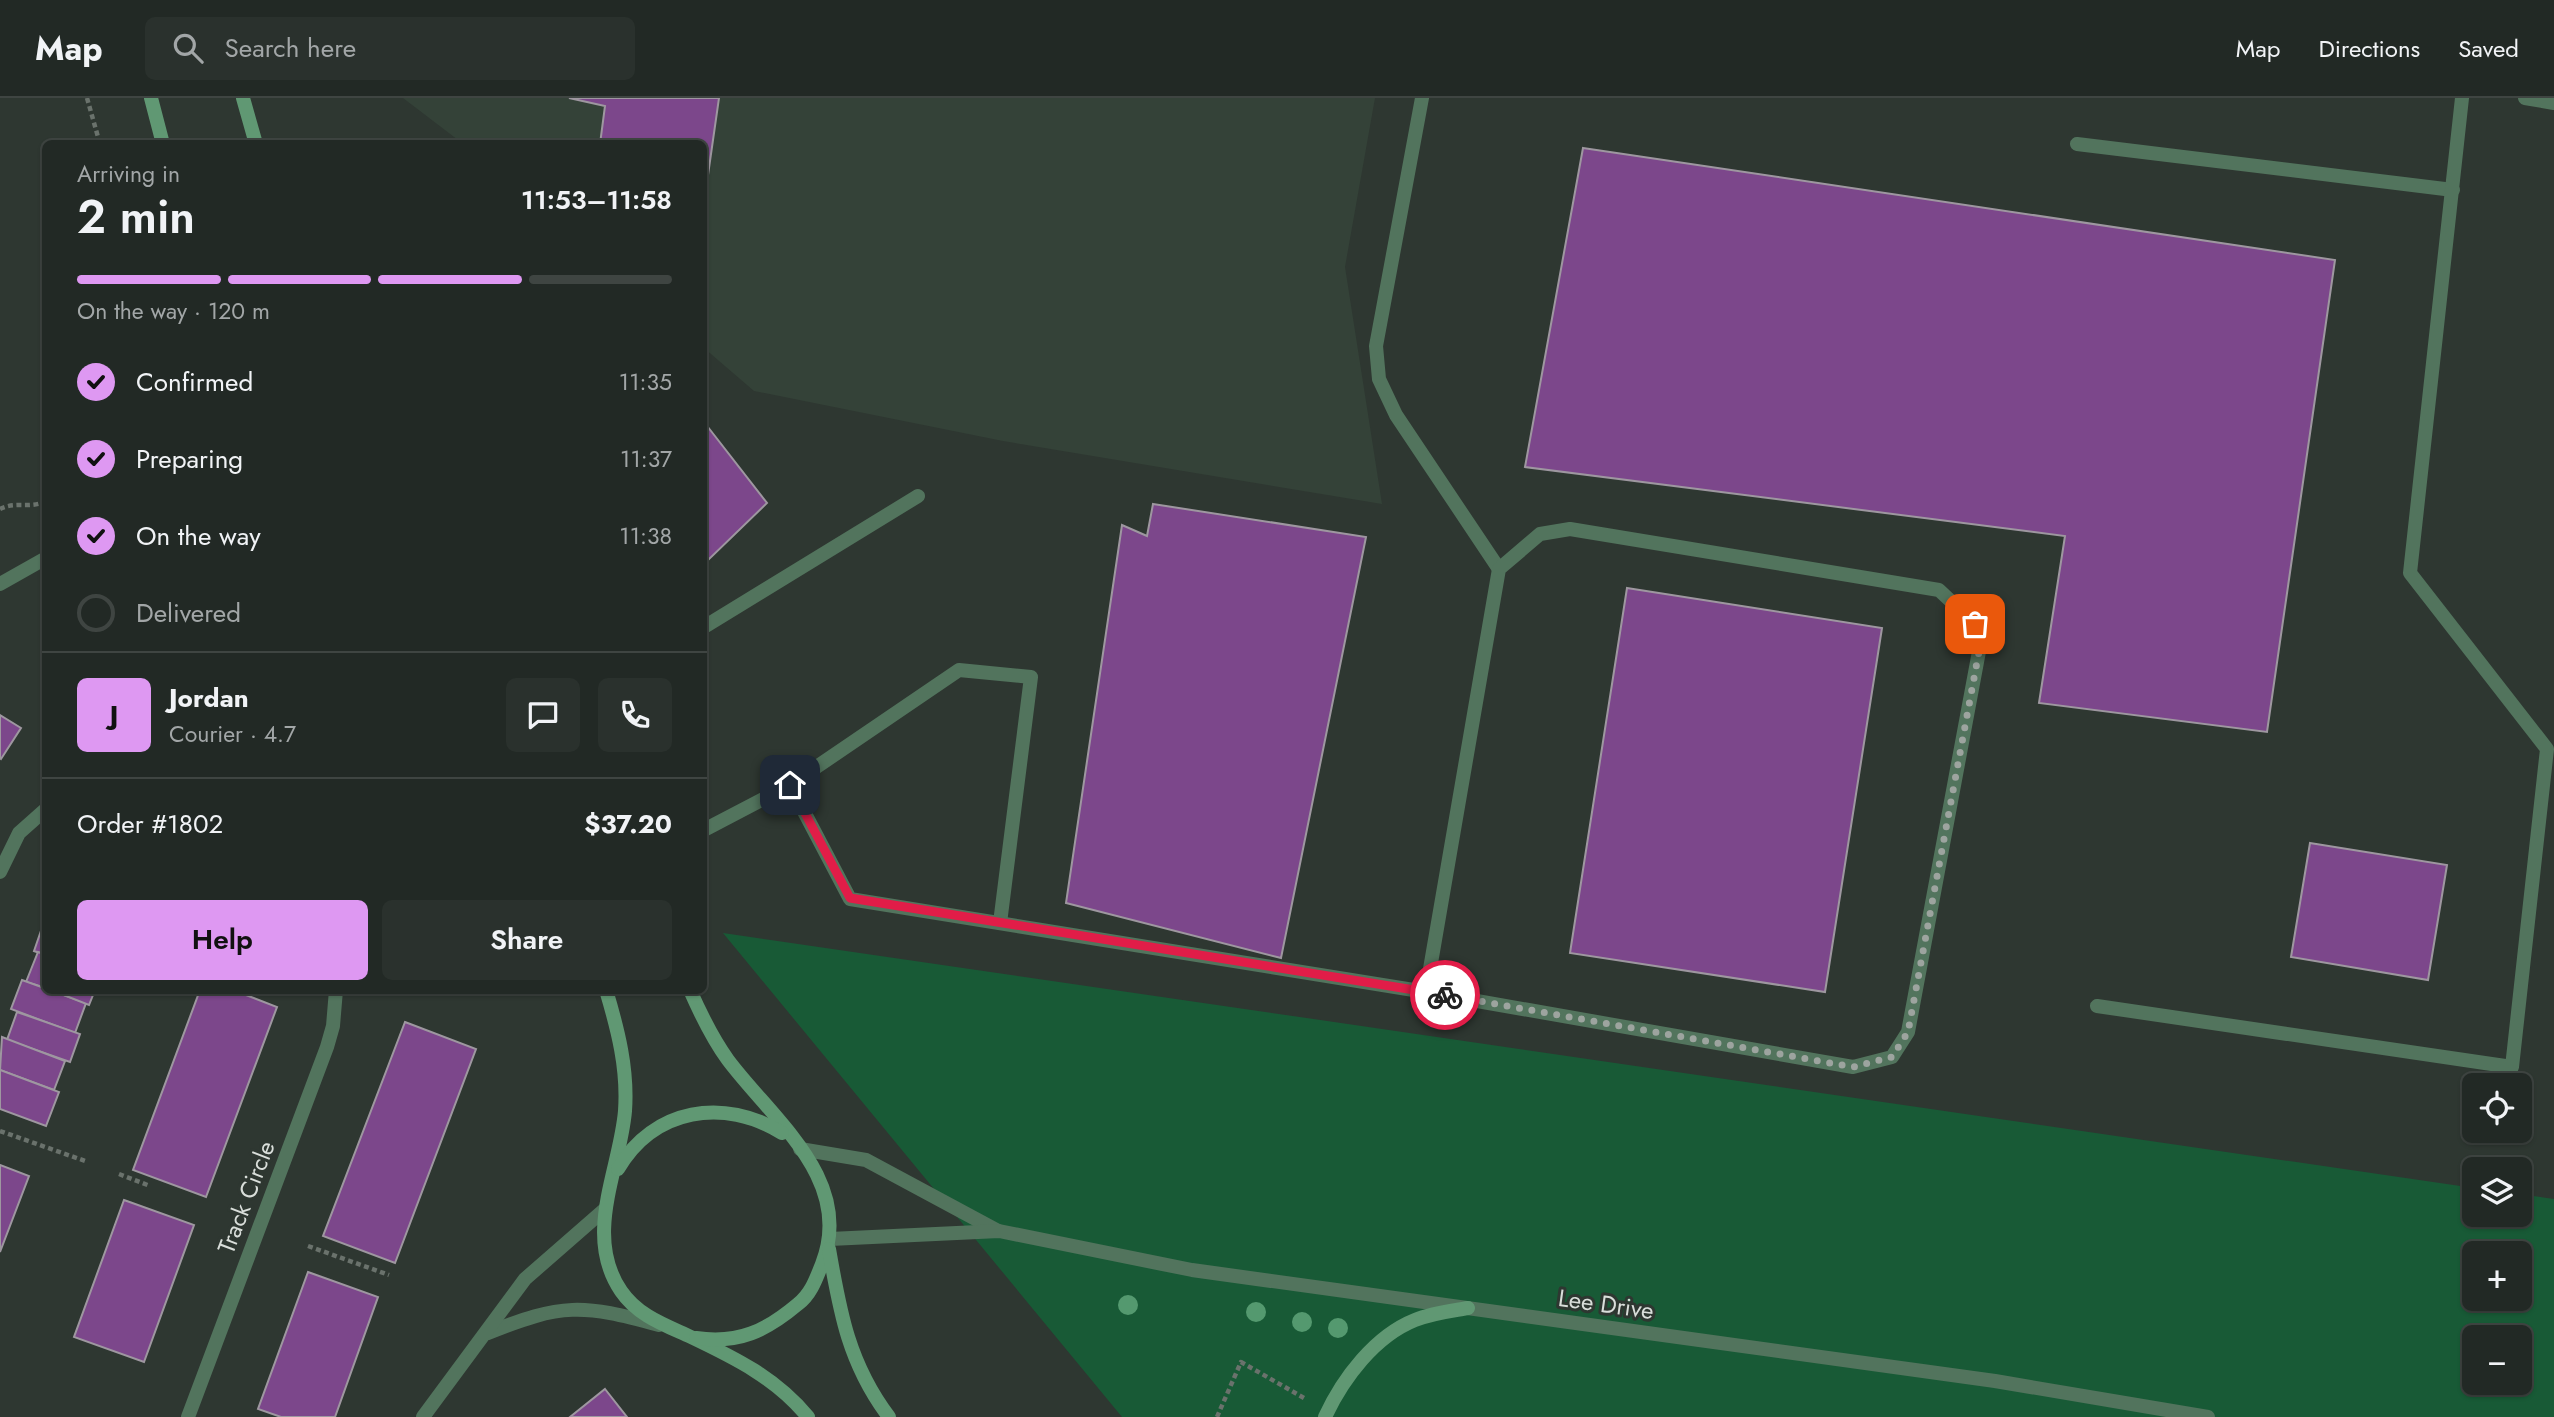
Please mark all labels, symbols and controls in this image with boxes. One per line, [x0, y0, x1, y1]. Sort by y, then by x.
search box [145, 17, 635, 80]
text: Map [35, 25, 103, 72]
icon: search [169, 29, 207, 67]
text: Search here [225, 29, 356, 67]
text: Map [2236, 31, 2281, 66]
text: Directions [2319, 31, 2420, 66]
text: Saved [2458, 31, 2519, 66]
text: Arriving in [77, 157, 180, 191]
text: 11:53–11:58 [521, 181, 672, 219]
text: 2 min [77, 184, 195, 250]
text: On the way · 120 m [77, 294, 270, 328]
icon: check [77, 363, 115, 401]
text: Confirmed [136, 363, 253, 401]
text: 11:35 [619, 365, 672, 399]
icon: check [77, 440, 115, 478]
text: Preparing [136, 440, 243, 478]
text: 11:37 [620, 442, 672, 476]
icon: check [77, 517, 115, 555]
text: On the way [136, 517, 261, 555]
text: 11:38 [619, 519, 672, 553]
text: Delivered [136, 594, 241, 632]
pin [1945, 594, 2005, 654]
icon: bag [1956, 605, 1994, 643]
button: chat [506, 678, 580, 752]
button: phone [598, 678, 672, 752]
text: Jordan [169, 679, 249, 717]
text: J [110, 696, 118, 734]
text: Courier · 4.7 [169, 717, 296, 751]
pin [760, 755, 820, 815]
icon: home [771, 766, 809, 804]
text: Order #1802 [77, 805, 223, 843]
text: $37.20 [584, 805, 672, 843]
button: Help [77, 900, 368, 980]
button: Share [382, 900, 672, 980]
courier [1410, 960, 1480, 1030]
icon: bike [1426, 976, 1464, 1014]
map controls [2462, 1073, 2532, 1395]
button: locate [2462, 1073, 2532, 1143]
street label: Track Circle [208, 1136, 284, 1258]
button: layers [2462, 1157, 2532, 1227]
button: + [2462, 1241, 2532, 1311]
street label: Lee Drive [1556, 1280, 1656, 1328]
button: − [2462, 1325, 2532, 1395]

